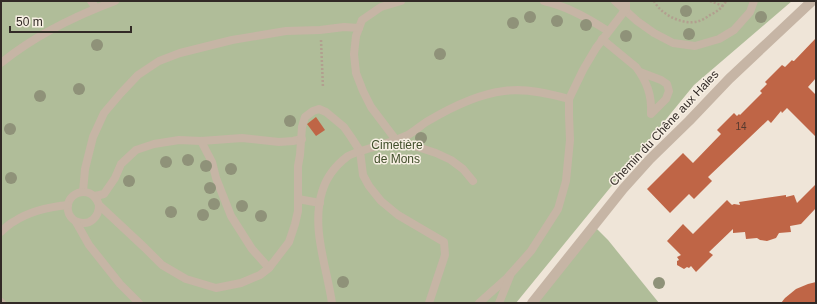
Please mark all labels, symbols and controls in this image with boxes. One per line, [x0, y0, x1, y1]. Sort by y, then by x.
scale bar [10, 8, 131, 34]
text: 50 m [16, 15, 43, 29]
street label: Chemin du Chêne aux Haies [607, 67, 721, 189]
house number: 14 [735, 121, 747, 132]
park label: Cimetière de Mons [371, 138, 423, 166]

